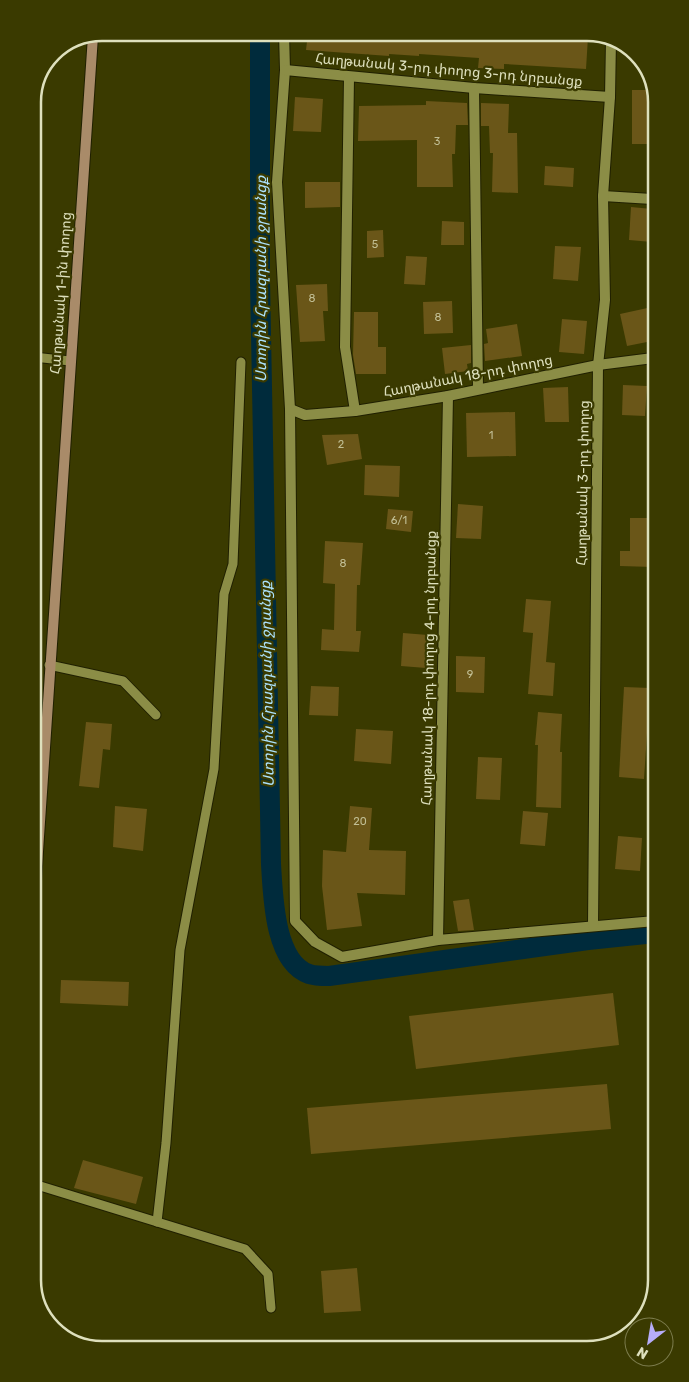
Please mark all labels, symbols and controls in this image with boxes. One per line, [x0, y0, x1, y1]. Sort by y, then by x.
street label: Հաղթանակ 3-րդ փողոց 3-րդ նրբանցք [315, 50, 583, 90]
house number: 3 [434, 135, 441, 148]
water label: Ստորին Հրազդանի ջրանցք [252, 175, 270, 382]
street label: Հաղթանակ 1-ին փողոց [47, 211, 75, 375]
house number: 5 [372, 238, 379, 251]
house number: 8 [309, 292, 316, 305]
house number: 8 [435, 311, 442, 324]
street label: Հաղթանակ 18-րդ փողոց [382, 351, 554, 401]
street label: Հաղթանակ 3-րդ փողոց [573, 400, 593, 566]
house number: 1 [489, 429, 493, 442]
house number: 2 [338, 438, 344, 451]
house number: 6/1 [391, 514, 407, 527]
street label: Հաղթանակ 18-րդ փողոց 4-րդ նրբանցք [418, 530, 440, 806]
house number: 8 [340, 557, 347, 570]
water label: Ստորին Հրազդանի ջրանցք [256, 580, 278, 787]
house number: 9 [467, 668, 473, 681]
house number: 20 [353, 815, 367, 828]
north arrow [624, 1317, 674, 1367]
text: N [634, 1343, 651, 1363]

